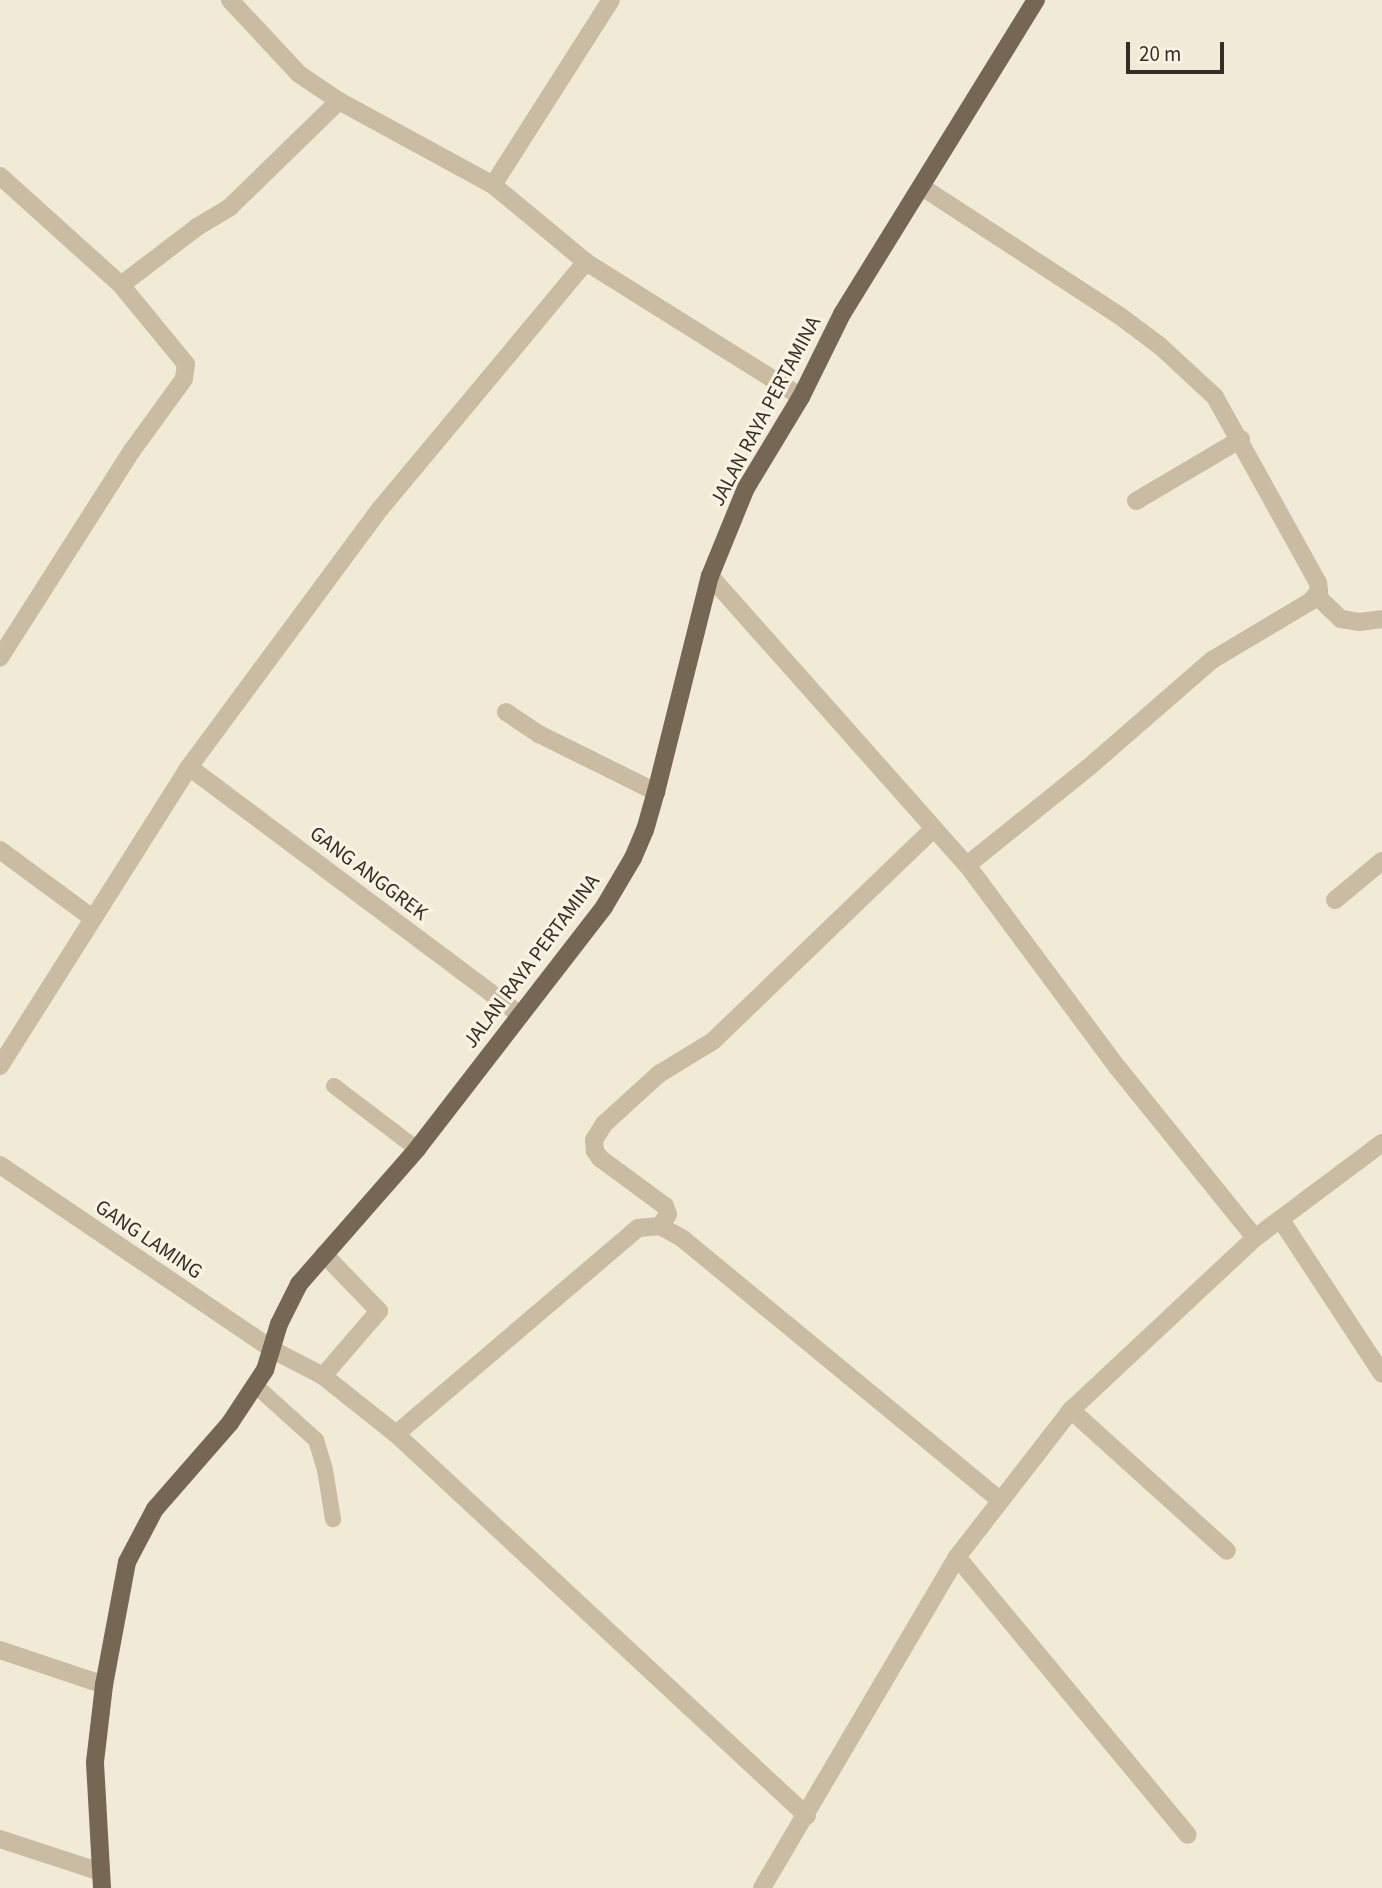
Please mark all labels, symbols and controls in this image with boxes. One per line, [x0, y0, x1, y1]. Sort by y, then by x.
scale bar [1130, 28, 1228, 72]
text: 20 m [1139, 39, 1181, 69]
street label: JALAN RAYA PERTAMINA [704, 312, 826, 510]
street label: GANG ANGGREK [305, 820, 433, 926]
street label: JALAN RAYA PERTAMINA [457, 869, 605, 1053]
street label: GANG LAMING [91, 1194, 207, 1284]

